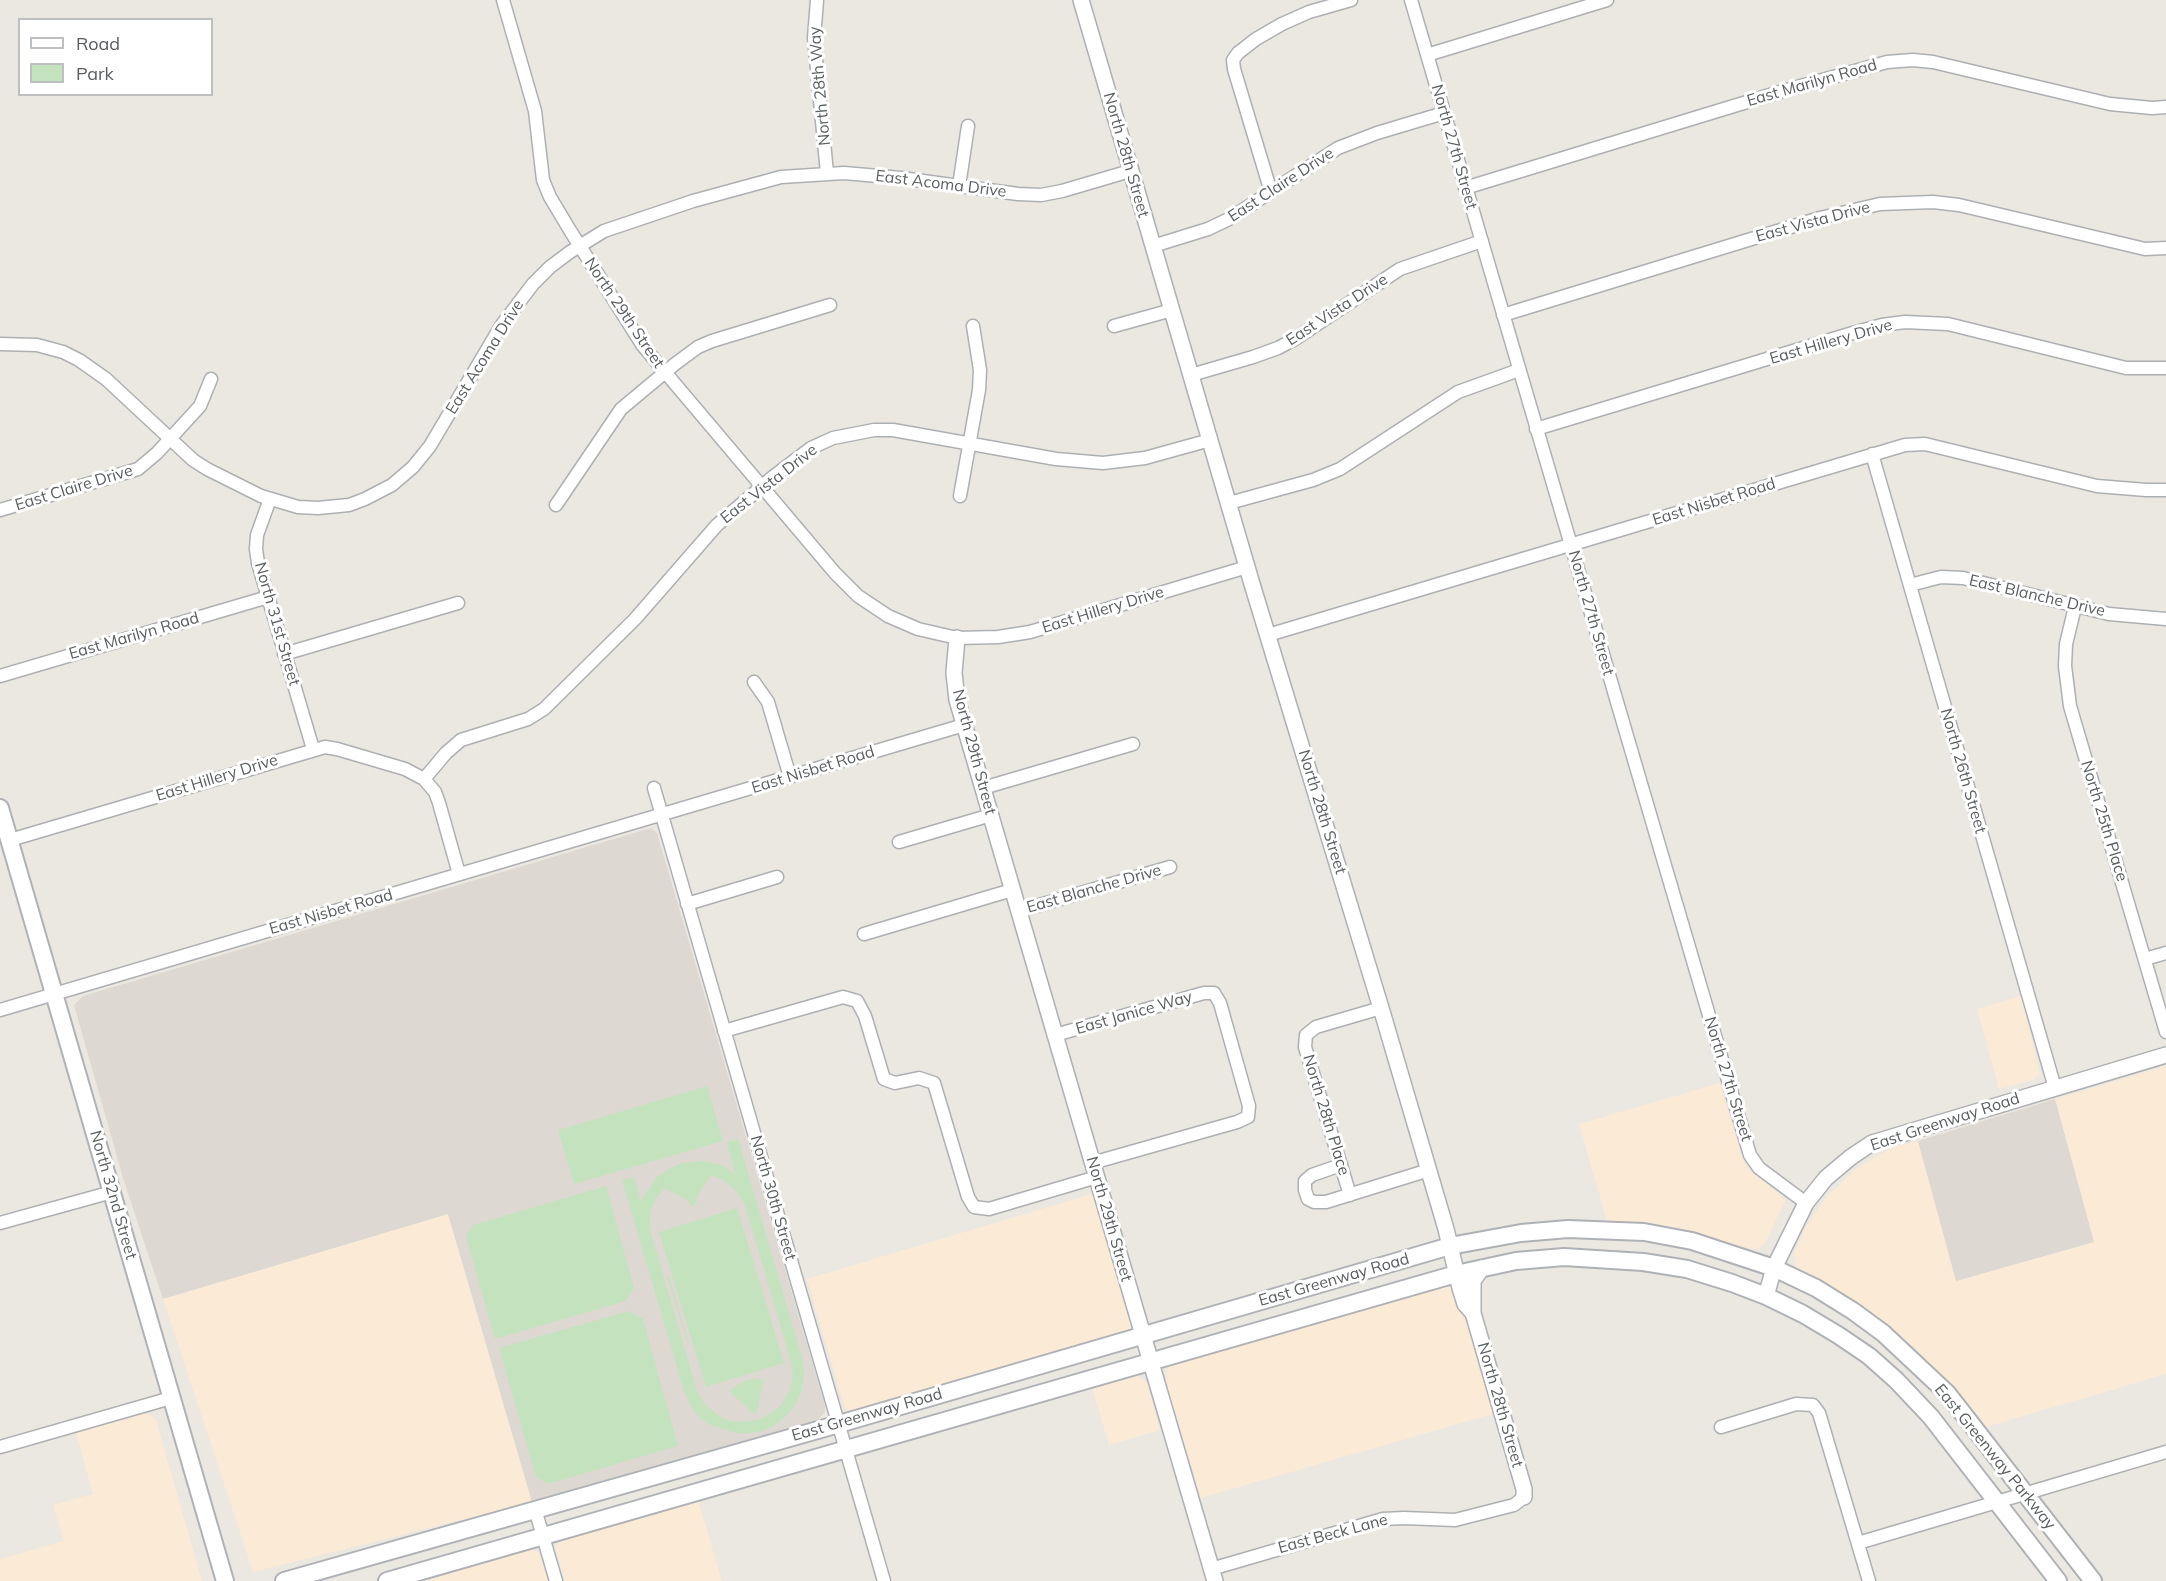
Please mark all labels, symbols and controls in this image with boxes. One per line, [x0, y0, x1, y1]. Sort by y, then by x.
legend [18, 18, 213, 96]
street label: North 28th Way [805, 26, 835, 146]
text: Road [76, 32, 120, 55]
street label: East Marilyn Road [1745, 55, 1879, 111]
text: Park [76, 62, 114, 85]
street label: North 27th Street [1427, 82, 1481, 212]
street label: North 28th Street [1099, 90, 1153, 220]
street label: East Claire Drive [1225, 144, 1337, 226]
street label: East Acoma Drive [875, 166, 1007, 202]
street label: East Vista Drive [1754, 198, 1872, 246]
street label: North 29th Street [580, 254, 668, 372]
street label: East Vista Drive [1283, 270, 1391, 350]
street label: East Acoma Drive [442, 296, 528, 418]
street label: East Hillery Drive [1768, 315, 1894, 369]
street label: East Vista Drive [717, 440, 821, 528]
street label: East Claire Drive [13, 461, 135, 515]
street label: East Nisbet Road [1650, 474, 1778, 530]
street label: North 27th Street [1564, 548, 1618, 678]
street label: North 31st Street [250, 560, 304, 688]
street label: East Blanche Drive [1967, 571, 2107, 621]
street label: East Hillery Drive [1040, 582, 1166, 638]
street label: East Marilyn Road [67, 608, 201, 664]
street label: North 29th Street [948, 687, 1000, 817]
street label: North 26th Street [1936, 706, 1990, 836]
street label: East Nisbet Road [749, 742, 877, 798]
street label: North 28th Street [1294, 747, 1350, 877]
street label: East Hillery Drive [154, 750, 280, 806]
street label: North 25th Place [2077, 758, 2131, 884]
street label: East Blanche Drive [1025, 861, 1163, 917]
street label: East Nisbet Road [267, 885, 395, 939]
street label: East Janice Way [1074, 987, 1194, 1039]
street label: North 27th Street [1700, 1014, 1756, 1144]
street label: North 28th Place [1299, 1052, 1353, 1178]
street label: East Greenway Road [1868, 1089, 2022, 1155]
street label: North 32nd Street [85, 1128, 141, 1262]
street label: North 30th Street [746, 1133, 800, 1263]
street label: North 29th Street [1082, 1154, 1136, 1284]
street label: East Greenway Road [1256, 1249, 1412, 1311]
street label: North 28th Street [1473, 1340, 1527, 1470]
street label: East Greenway Parkway [1930, 1380, 2060, 1534]
street label: East Greenway Road [789, 1384, 945, 1446]
street label: East Beck Lane [1276, 1510, 1390, 1558]

